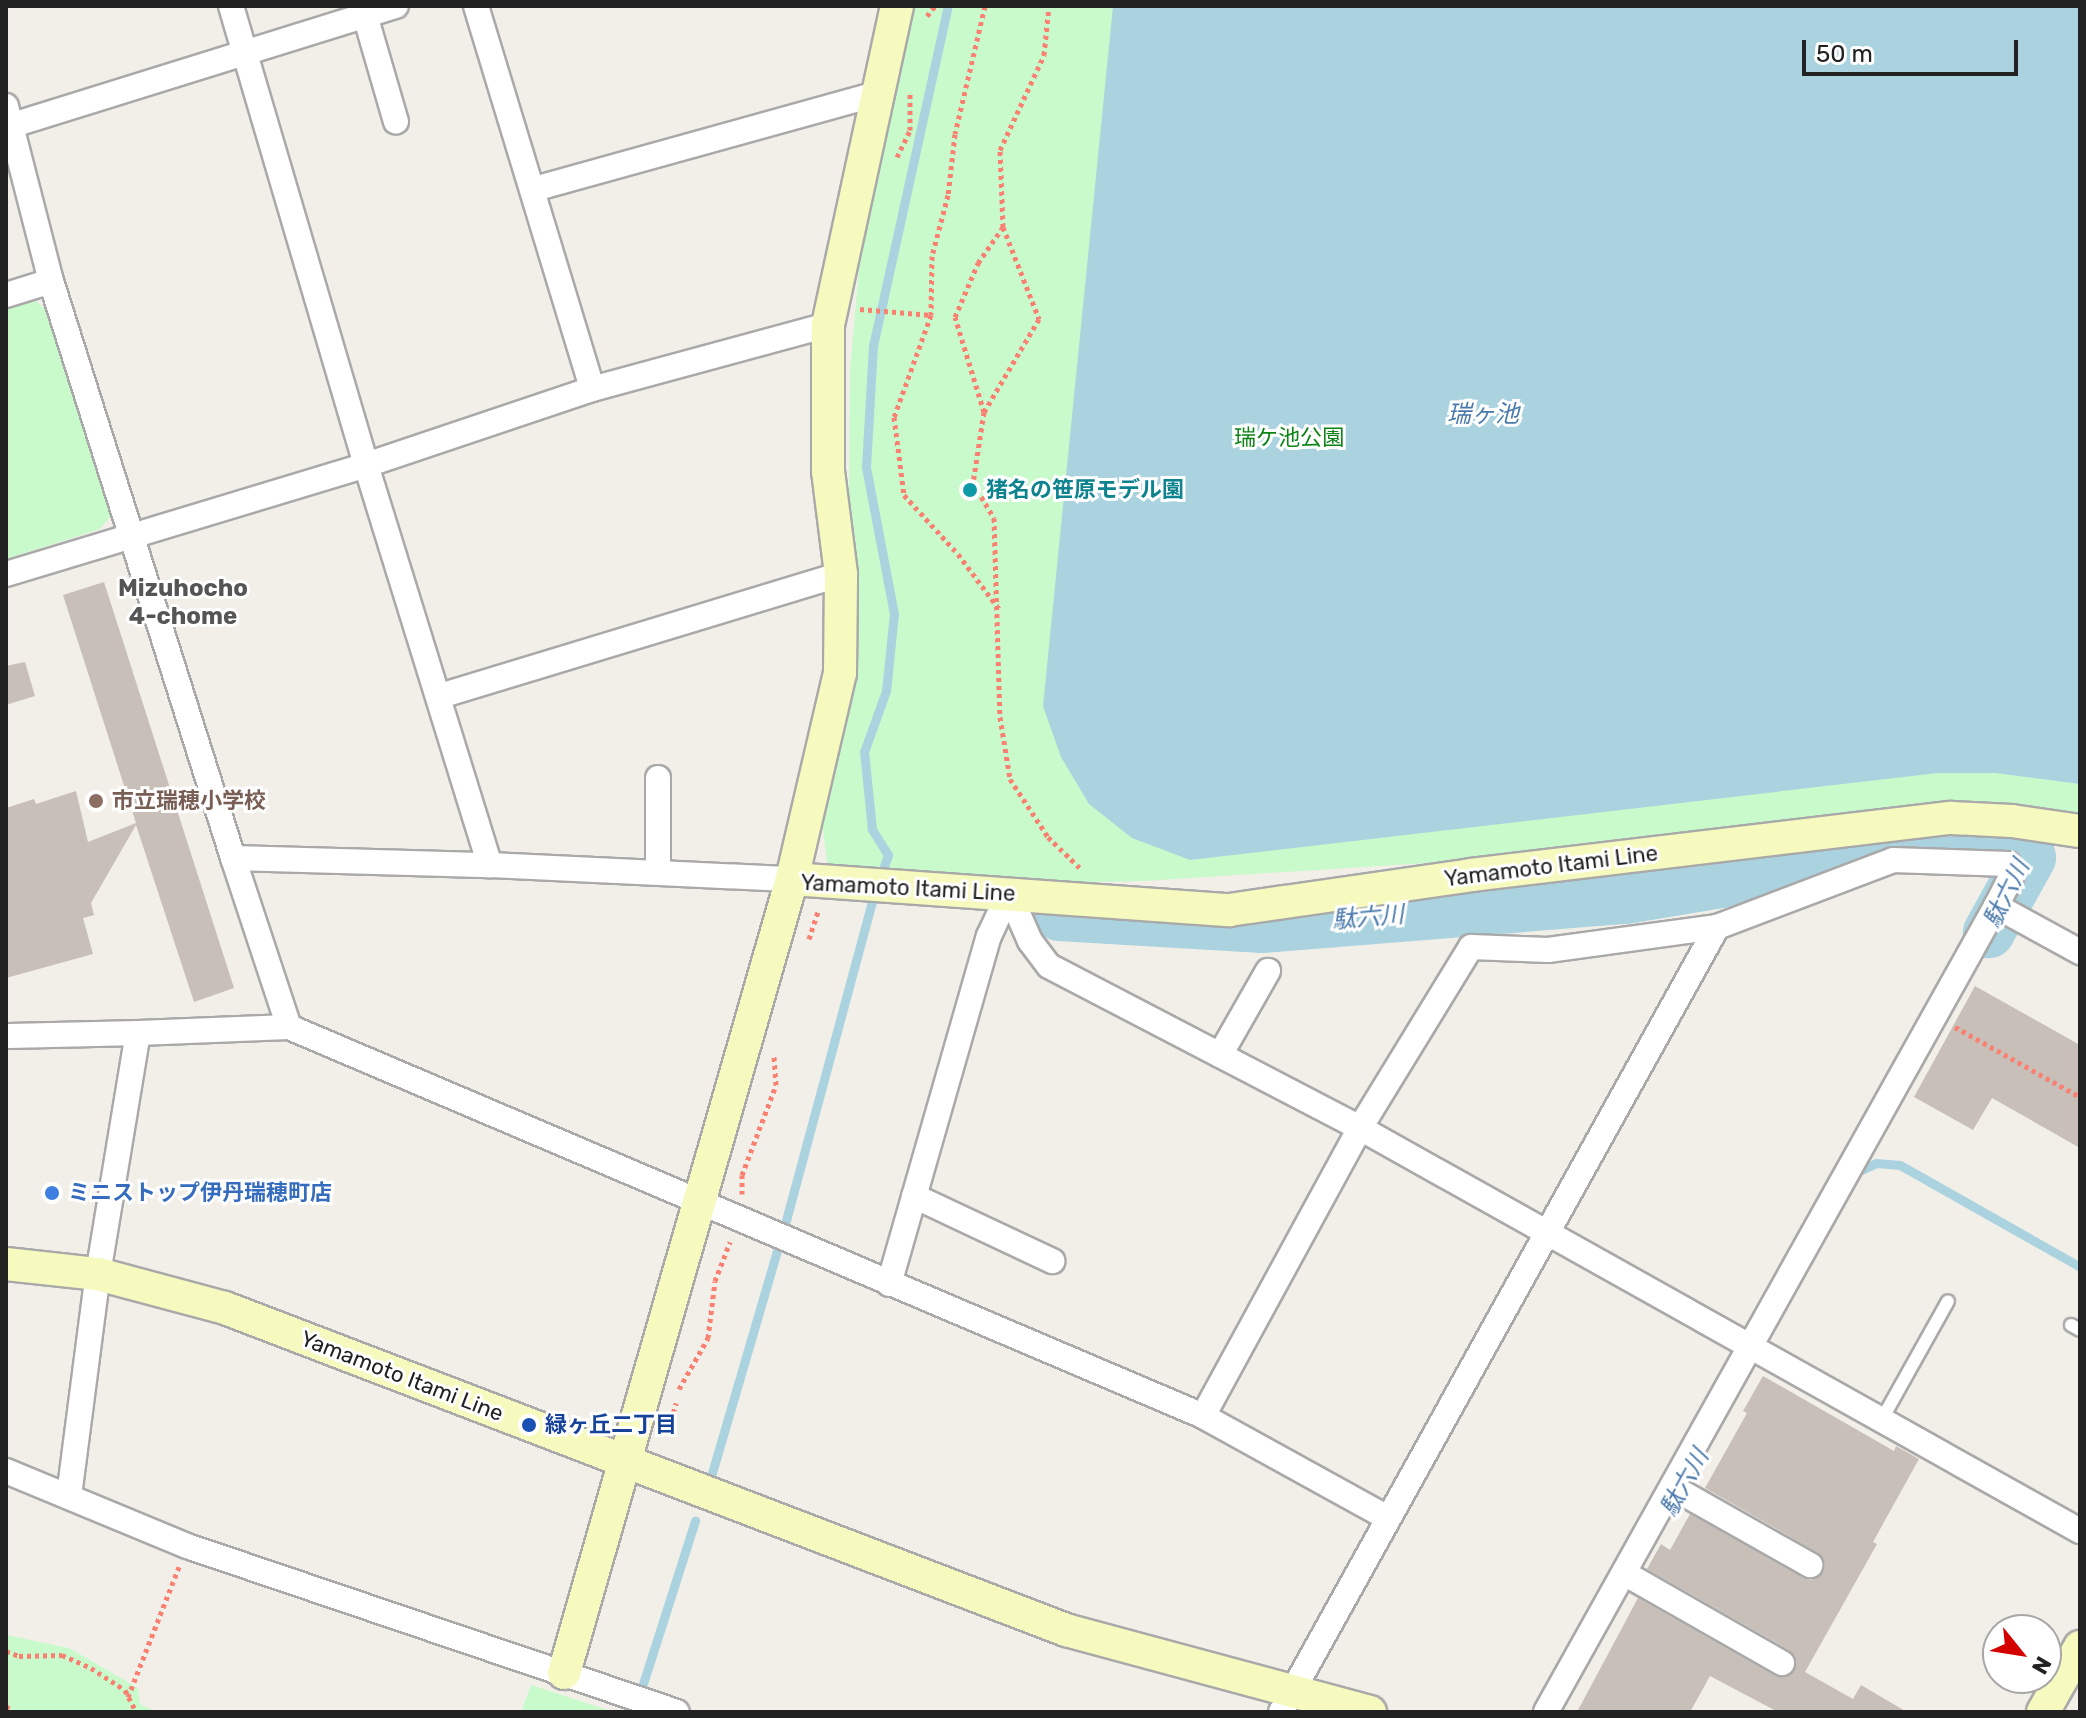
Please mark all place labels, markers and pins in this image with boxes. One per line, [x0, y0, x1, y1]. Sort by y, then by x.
place label: 猪名の笹原モデル園 [986, 477, 1184, 503]
marker: 猪名の笹原モデル園 [961, 481, 979, 499]
place label: 市立瑞穂小学校 [112, 788, 266, 814]
marker: 市立瑞穂小学校 [87, 792, 105, 810]
place label: ミニストップ伊丹瑞穂町店 [68, 1180, 332, 1206]
marker: ミニストップ伊丹瑞穂町店 [43, 1184, 61, 1202]
place label: 緑ヶ丘二丁目 [545, 1412, 677, 1438]
marker: 緑ヶ丘二丁目 [520, 1416, 538, 1434]

